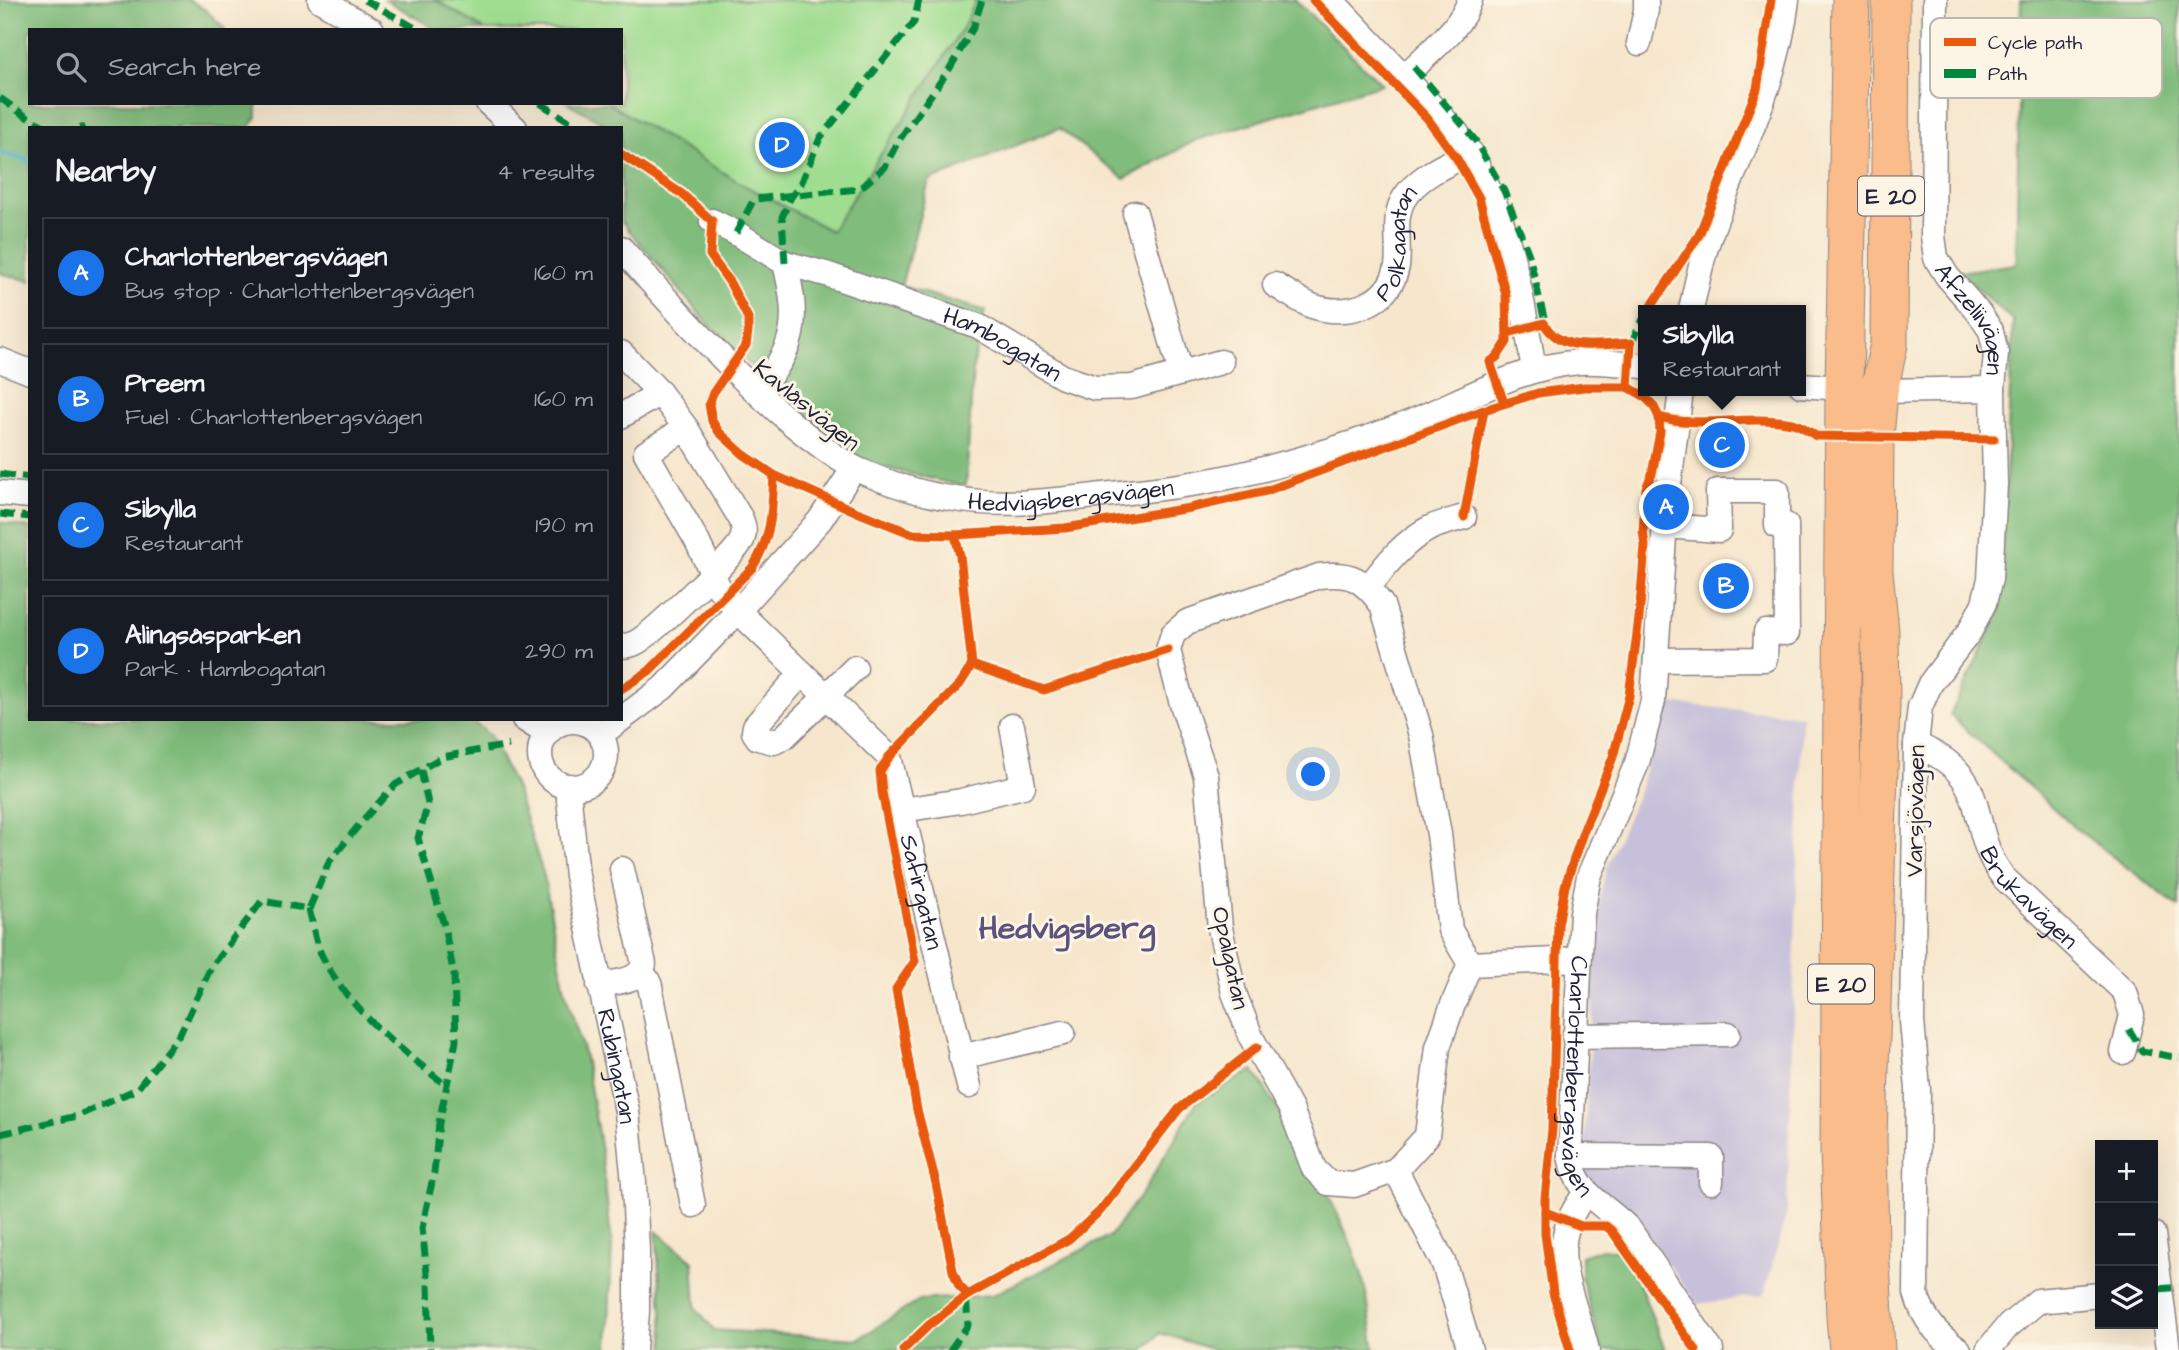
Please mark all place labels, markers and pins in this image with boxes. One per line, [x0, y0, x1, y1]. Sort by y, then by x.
pin: D [759, 119, 805, 171]
pin: C [1699, 419, 1745, 471]
pin: A [1643, 481, 1689, 533]
pin: B [1703, 560, 1749, 612]

